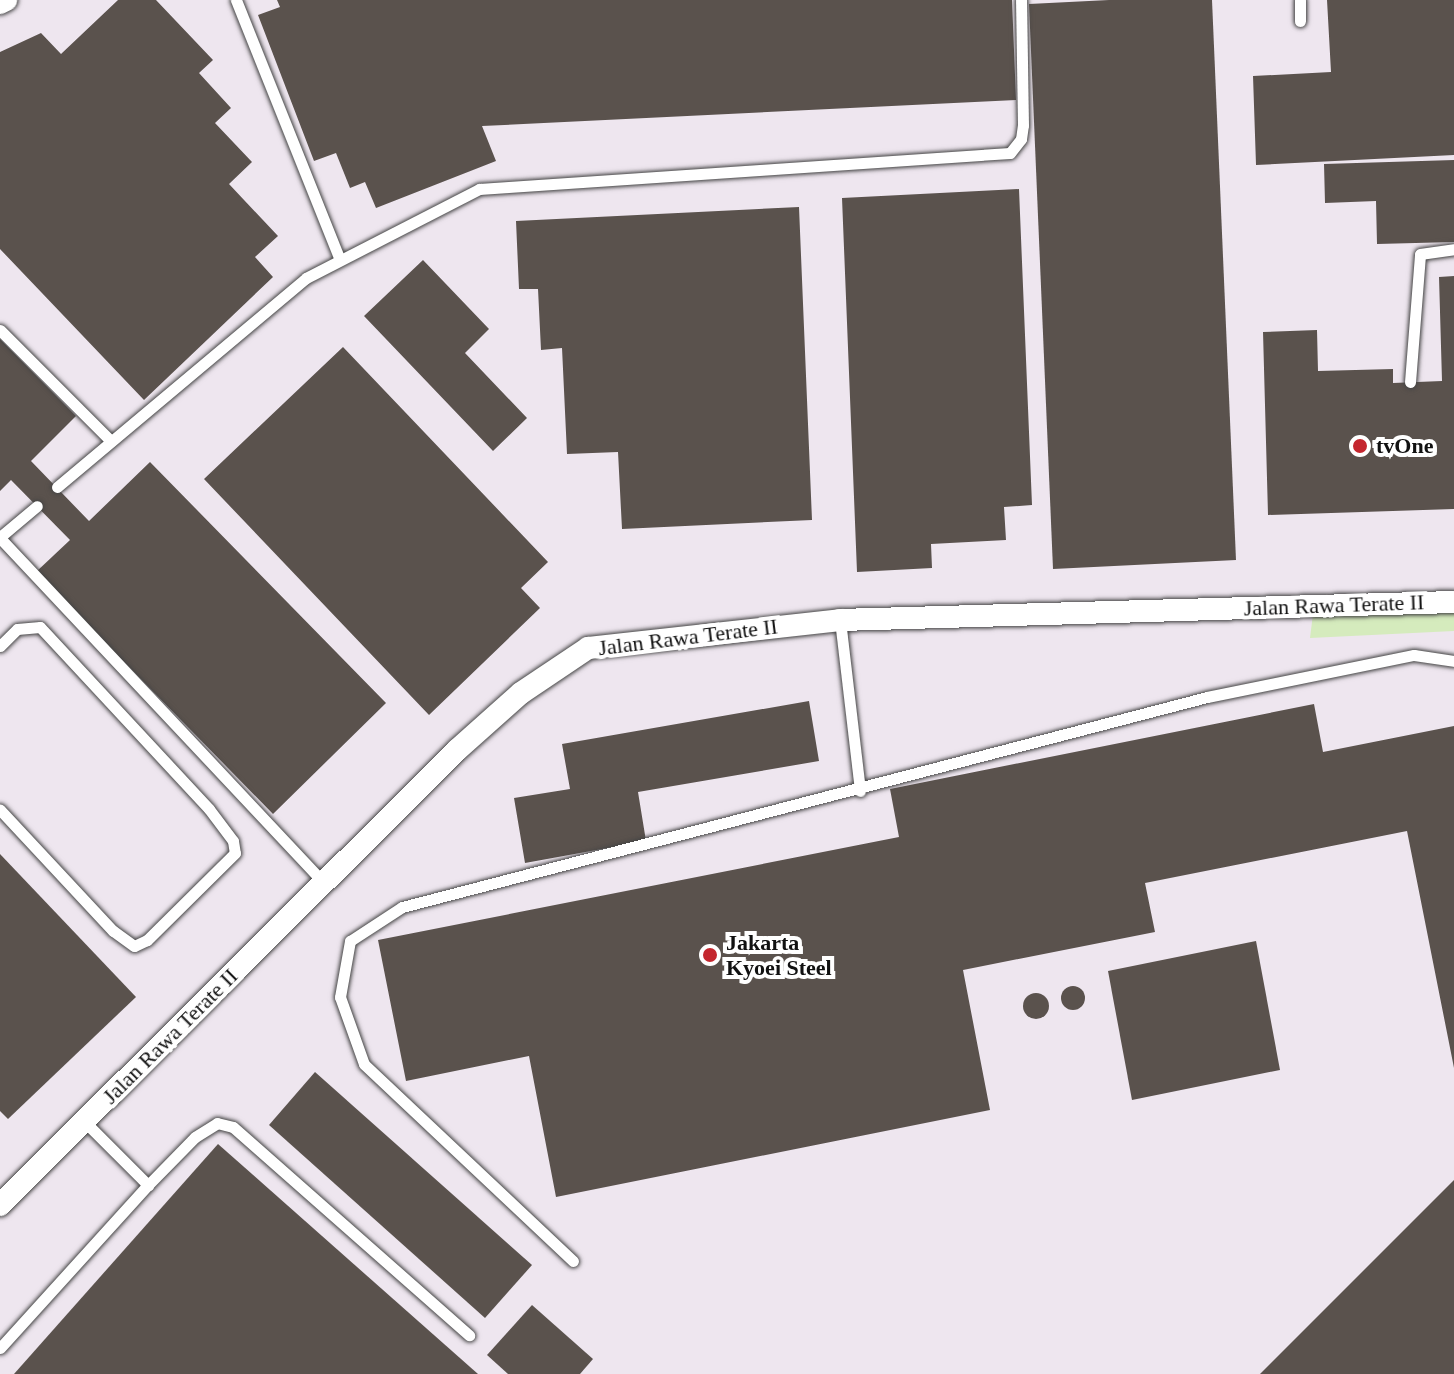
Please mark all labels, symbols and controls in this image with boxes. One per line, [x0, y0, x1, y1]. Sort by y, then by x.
place label: tvOne [1376, 433, 1433, 459]
marker: tvOne [1351, 437, 1369, 455]
street label: Jalan Rawa Terate II [1243, 589, 1425, 621]
street label: Jalan Rawa Terate II [597, 613, 779, 661]
place label: Jakarta Kyoei Steel [726, 929, 832, 980]
marker: Jakarta Kyoei Steel [701, 946, 719, 964]
street label: Jalan Rawa Terate II [97, 963, 243, 1109]

